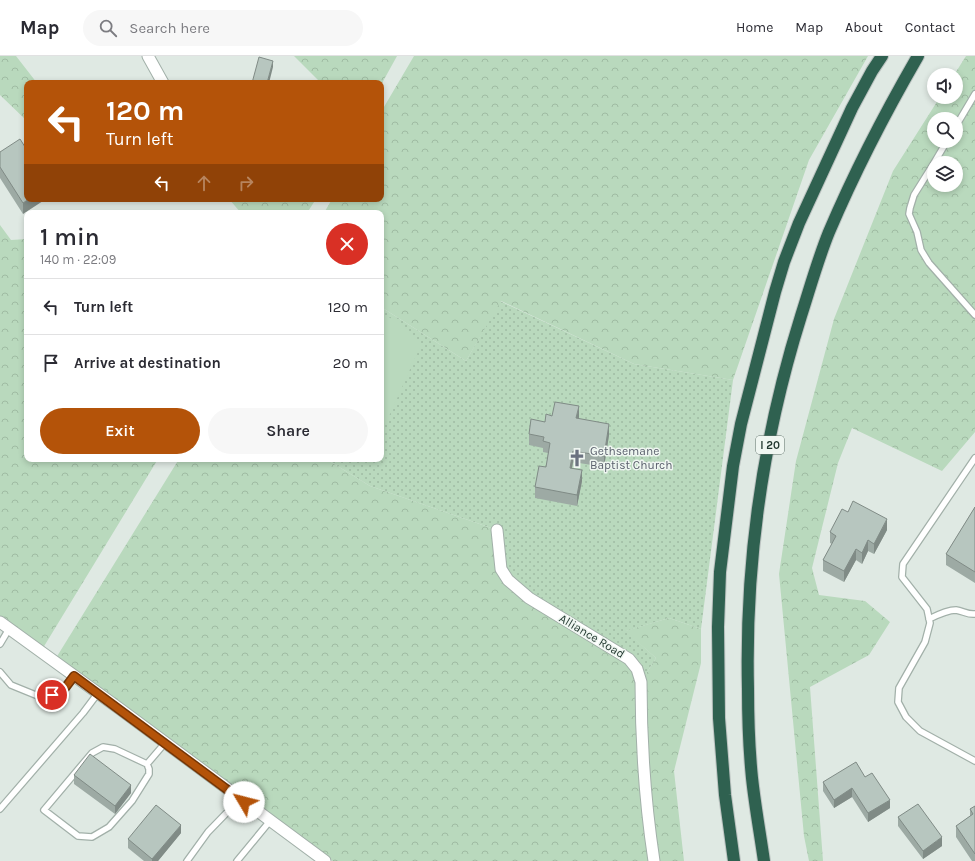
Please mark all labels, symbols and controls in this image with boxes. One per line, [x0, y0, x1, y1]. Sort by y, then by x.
search box [83, 10, 363, 46]
text: Map [20, 17, 59, 39]
icon: search [97, 17, 119, 39]
text: Search here [129, 19, 210, 37]
text: Home [736, 19, 773, 36]
text: Map [795, 19, 823, 36]
text: About [845, 19, 883, 36]
text: Contact [905, 19, 955, 36]
map controls [927, 68, 963, 192]
button: sound [927, 68, 963, 104]
text: 120 m [106, 94, 184, 127]
icon: left [40, 96, 92, 148]
button: search [927, 112, 963, 148]
text: Turn left [106, 128, 174, 150]
button: layers [927, 156, 963, 192]
icon: left [151, 172, 173, 194]
icon: ahead [193, 172, 215, 194]
icon: right [235, 172, 257, 194]
text: 1 min [40, 223, 100, 251]
button: close [326, 223, 368, 265]
text: 140 m · 22:09 [40, 252, 116, 267]
icon: left [40, 296, 62, 318]
text: Turn left [74, 298, 133, 316]
text: 120 m [328, 298, 368, 316]
icon: arrive [40, 352, 62, 374]
text: Arrive at destination [74, 354, 221, 372]
text: 20 m [333, 354, 368, 372]
button: Exit [40, 408, 200, 454]
button: Share [208, 408, 368, 454]
road number: I 20 [756, 436, 784, 454]
place label: Gethsemane Baptist Church [590, 444, 672, 472]
church icon: Gethsemane Baptist Church [567, 448, 587, 468]
street label: Alliance Road [557, 611, 627, 661]
pin [35, 678, 69, 712]
icon: arrive [41, 684, 63, 706]
position arrow [223, 781, 265, 823]

